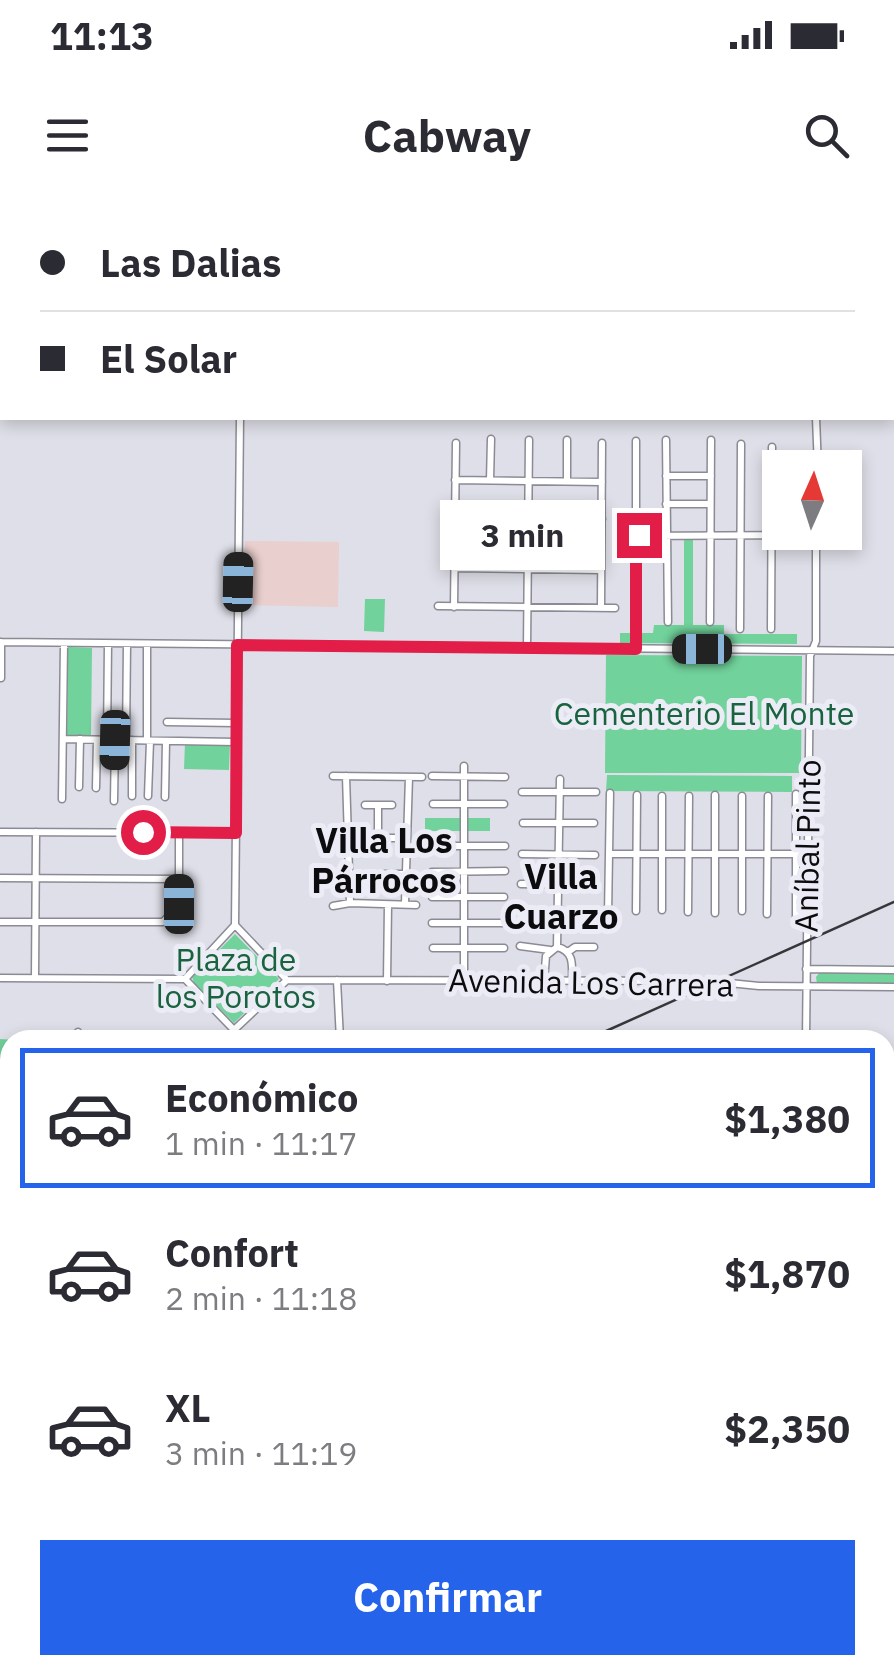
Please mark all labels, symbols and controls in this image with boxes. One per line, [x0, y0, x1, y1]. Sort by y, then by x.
text: 11:13 [50, 11, 154, 60]
text: Cabway [363, 106, 531, 164]
icon: menu [40, 108, 95, 163]
icon: search [799, 108, 854, 163]
text: Las Dalias [100, 238, 281, 287]
text: El Solar [100, 334, 237, 383]
north arrow [762, 450, 862, 550]
map controls [762, 450, 862, 550]
callout: 3 min [439, 500, 604, 570]
route end [617, 513, 662, 558]
text: 3 min [481, 514, 564, 556]
car [222, 552, 254, 612]
car [672, 634, 732, 664]
park label: Cementerio El Monte [554, 692, 854, 734]
car [99, 710, 131, 770]
street label: Aníbal Pinto [784, 759, 830, 933]
route start [121, 810, 166, 855]
district label: Villa Los Párrocos [311, 817, 457, 903]
district label: Villa Cuarzo [503, 853, 619, 939]
car [164, 874, 194, 934]
park label: Plaza de los Porotos [156, 938, 316, 1017]
street label: Avenida Los Carrera [448, 959, 734, 1005]
icon: car [45, 1073, 135, 1163]
text: Económico [165, 1073, 358, 1122]
text: $1,380 [724, 1094, 850, 1143]
text: 1 min · 11:17 [165, 1122, 358, 1164]
icon: car [45, 1228, 135, 1318]
text: Confort [165, 1228, 299, 1277]
text: $1,870 [724, 1249, 850, 1298]
text: 2 min · 11:18 [165, 1277, 358, 1319]
icon: car [45, 1383, 135, 1473]
text: XL [165, 1383, 211, 1432]
text: $2,350 [724, 1404, 850, 1453]
text: 3 min · 11:19 [165, 1432, 358, 1474]
button: Confirmar [40, 1540, 855, 1655]

